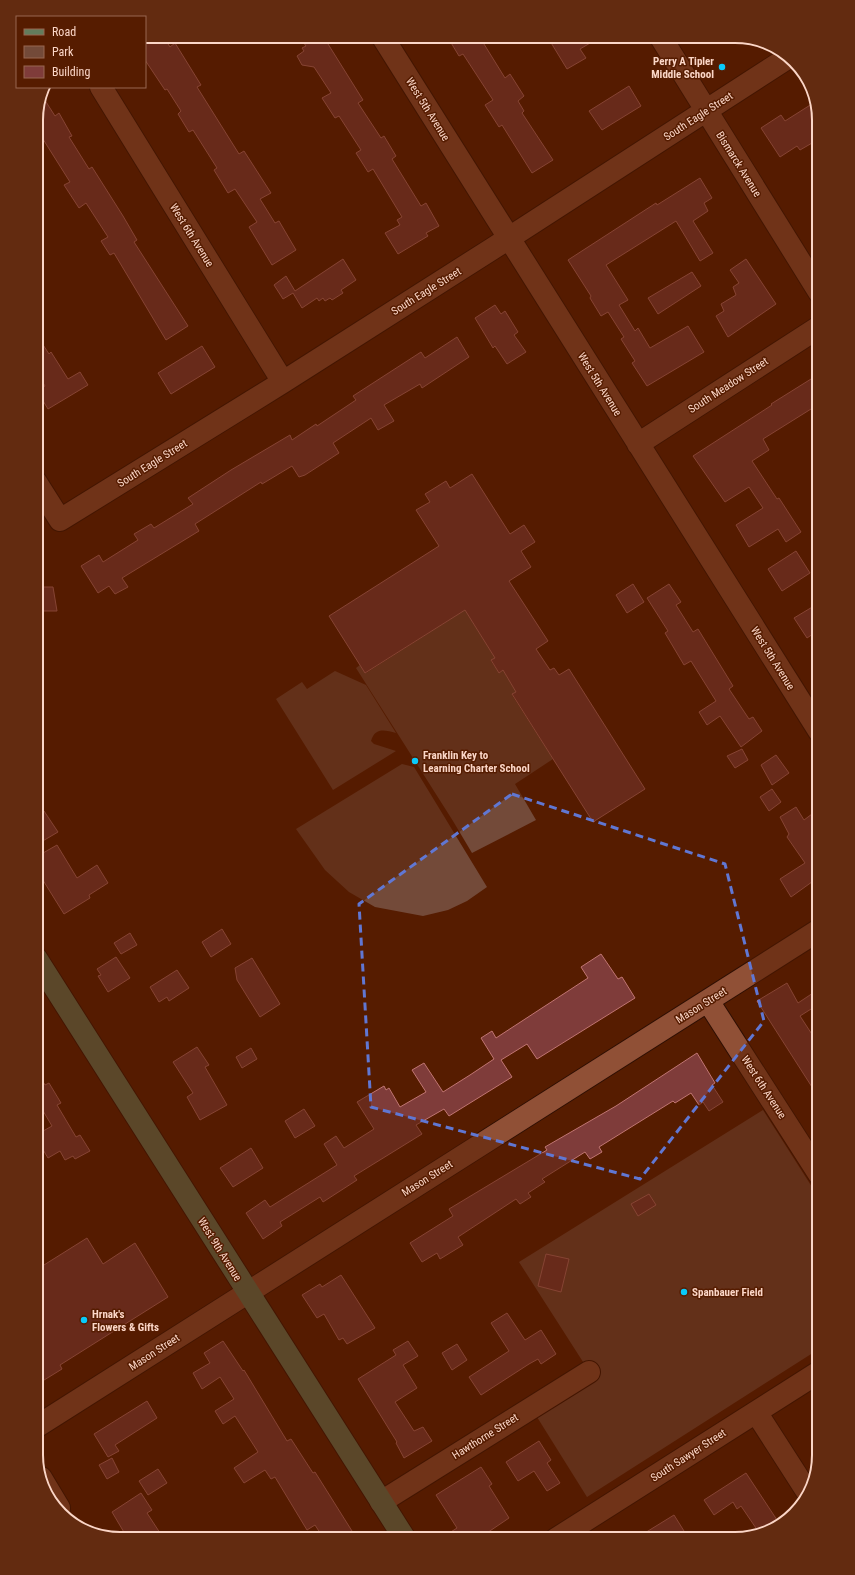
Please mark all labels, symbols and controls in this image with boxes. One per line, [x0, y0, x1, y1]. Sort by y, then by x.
legend [16, 16, 146, 88]
text: Road [52, 25, 76, 39]
text: Park [52, 45, 74, 59]
place label: Perry A Tipler Middle School [651, 55, 714, 81]
marker: Perry A Tipler Middle School [717, 62, 727, 72]
text: Building [52, 65, 90, 79]
street label: West 5th Avenue [403, 75, 452, 143]
street label: South Eagle Street [661, 89, 735, 144]
street label: Bismarck Avenue [713, 129, 764, 199]
street label: West 6th Avenue [167, 201, 216, 269]
street label: South Eagle Street [389, 265, 464, 318]
street label: West 5th Avenue [575, 350, 624, 418]
street label: South Meadow Street [686, 355, 771, 416]
street label: South Eagle Street [115, 437, 190, 490]
street label: West 5th Avenue [748, 624, 797, 692]
place label: Franklin Key to Learning Charter School [423, 749, 530, 775]
marker: Franklin Key to Learning Charter School [410, 756, 420, 766]
street label: Mason Street [673, 985, 729, 1026]
street label: West 6th Avenue [738, 1053, 789, 1121]
street label: Mason Street [399, 1158, 455, 1199]
street label: West 9th Avenue [195, 1215, 244, 1283]
place label: Spanbauer Field [692, 1286, 763, 1299]
marker: Spanbauer Field [679, 1287, 689, 1297]
place label: Hrnak's Flowers & Gifts [92, 1308, 159, 1334]
marker: Hrnak's Flowers & Gifts [79, 1315, 89, 1325]
street label: Mason Street [127, 1331, 182, 1374]
street label: Hawthorne Street [450, 1411, 521, 1462]
street label: South Sawyer Street [648, 1426, 728, 1485]

